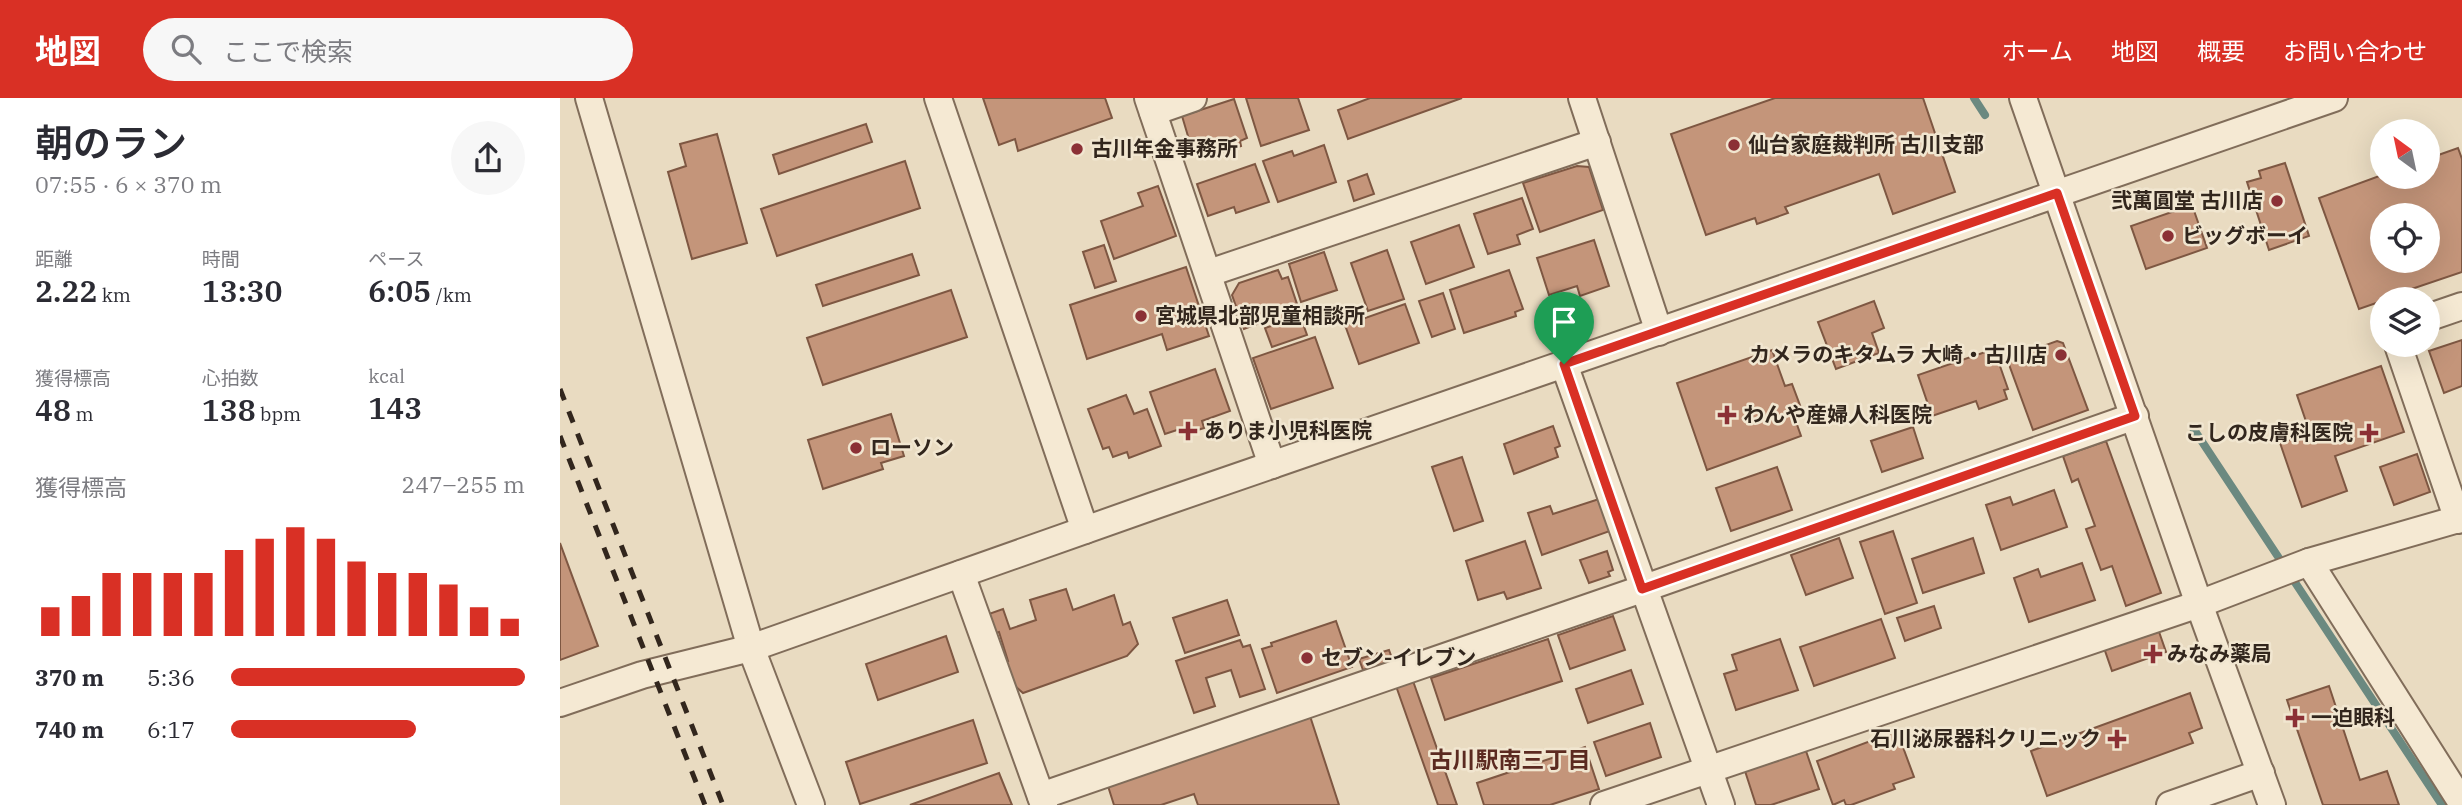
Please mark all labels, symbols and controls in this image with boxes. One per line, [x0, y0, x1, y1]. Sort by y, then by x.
search box [143, 18, 633, 81]
text: 地図 [35, 29, 101, 72]
icon: search [167, 30, 205, 68]
text: ここで検索 [223, 34, 353, 68]
text: ホーム [2002, 35, 2073, 67]
text: 地図 [2111, 35, 2159, 67]
text: 概要 [2197, 35, 2245, 67]
text: お問い合わせ [2283, 35, 2427, 67]
text: 朝のラン [35, 118, 187, 167]
north arrow [2370, 119, 2440, 189]
map controls [2370, 119, 2440, 357]
button: share [451, 121, 525, 195]
place label: 仙台家庭裁判所 古川支部 [1748, 130, 1984, 158]
place label: 古川年金事務所 [1091, 134, 1238, 162]
marker: 仙台家庭裁判所 古川支部 [1726, 137, 1742, 153]
marker: 古川年金事務所 [1069, 141, 1085, 157]
text: 07:55 · 6 × 370 m [35, 169, 222, 199]
place label: 弐萬圓堂 古川店 [2111, 186, 2263, 214]
marker: 弐萬圓堂 古川店 [2269, 193, 2285, 209]
button: locate [2370, 203, 2440, 273]
place label: ビッグボーイ [2182, 221, 2308, 249]
marker: ビッグボーイ [2160, 228, 2176, 244]
text: 距離 [35, 247, 73, 271]
text: 時間 [202, 247, 240, 271]
text: ペース [368, 247, 424, 271]
text: 2.22 [35, 271, 97, 310]
text: 13:30 [202, 271, 283, 310]
text: 6:05 [368, 271, 431, 310]
text: km [97, 283, 131, 307]
text: /km [431, 283, 472, 307]
button: layers [2370, 287, 2440, 357]
pin [1534, 292, 1594, 364]
place label: 宮城県北部児童相談所 [1155, 301, 1365, 329]
icon: arrive [1545, 303, 1583, 341]
marker: 宮城県北部児童相談所 [1133, 308, 1149, 324]
place label: カメラのキタムラ 大崎・古川店 [1749, 340, 2047, 368]
marker: カメラのキタムラ 大崎・古川店 [2053, 347, 2069, 363]
text: kcal [368, 364, 405, 388]
text: 獲得標高 [35, 366, 111, 390]
text: 心拍数 [202, 366, 259, 390]
text: 143 [368, 388, 422, 427]
text: 48 [35, 390, 71, 429]
text: 138 [202, 390, 256, 429]
place label: わんや産婦人科医院 [1743, 400, 1932, 428]
text: m [71, 402, 94, 426]
text: bpm [256, 402, 301, 426]
marker: わんや産婦人科医院 [1717, 405, 1737, 425]
place label: ありま小児科医院 [1204, 416, 1372, 444]
place label: こしの皮膚科医院 [2185, 418, 2353, 446]
marker: ありま小児科医院 [1178, 421, 1198, 441]
marker: こしの皮膚科医院 [2359, 423, 2379, 443]
place label: ローソン [870, 433, 954, 461]
marker: ローソン [848, 440, 864, 456]
text: 247–255 m [401, 469, 525, 499]
text: 獲得標高 [35, 472, 127, 502]
place label: みなみ薬局 [2167, 639, 2272, 667]
place label: セブン-イレブン [1321, 643, 1476, 671]
marker: みなみ薬局 [2145, 646, 2161, 662]
marker: セブン-イレブン [1299, 650, 1315, 666]
text: 370 m [35, 662, 104, 692]
text: 5:36 [147, 662, 195, 692]
place label: 一迫眼科 [2311, 703, 2395, 731]
marker: 一迫眼科 [2285, 708, 2305, 728]
text: 740 m [35, 714, 104, 744]
text: 6:17 [147, 714, 195, 744]
place label: 石川泌尿器科クリニック [1870, 724, 2101, 752]
marker: 石川泌尿器科クリニック [2107, 729, 2127, 749]
district label: 古川駅南三丁目 [1430, 744, 1591, 774]

